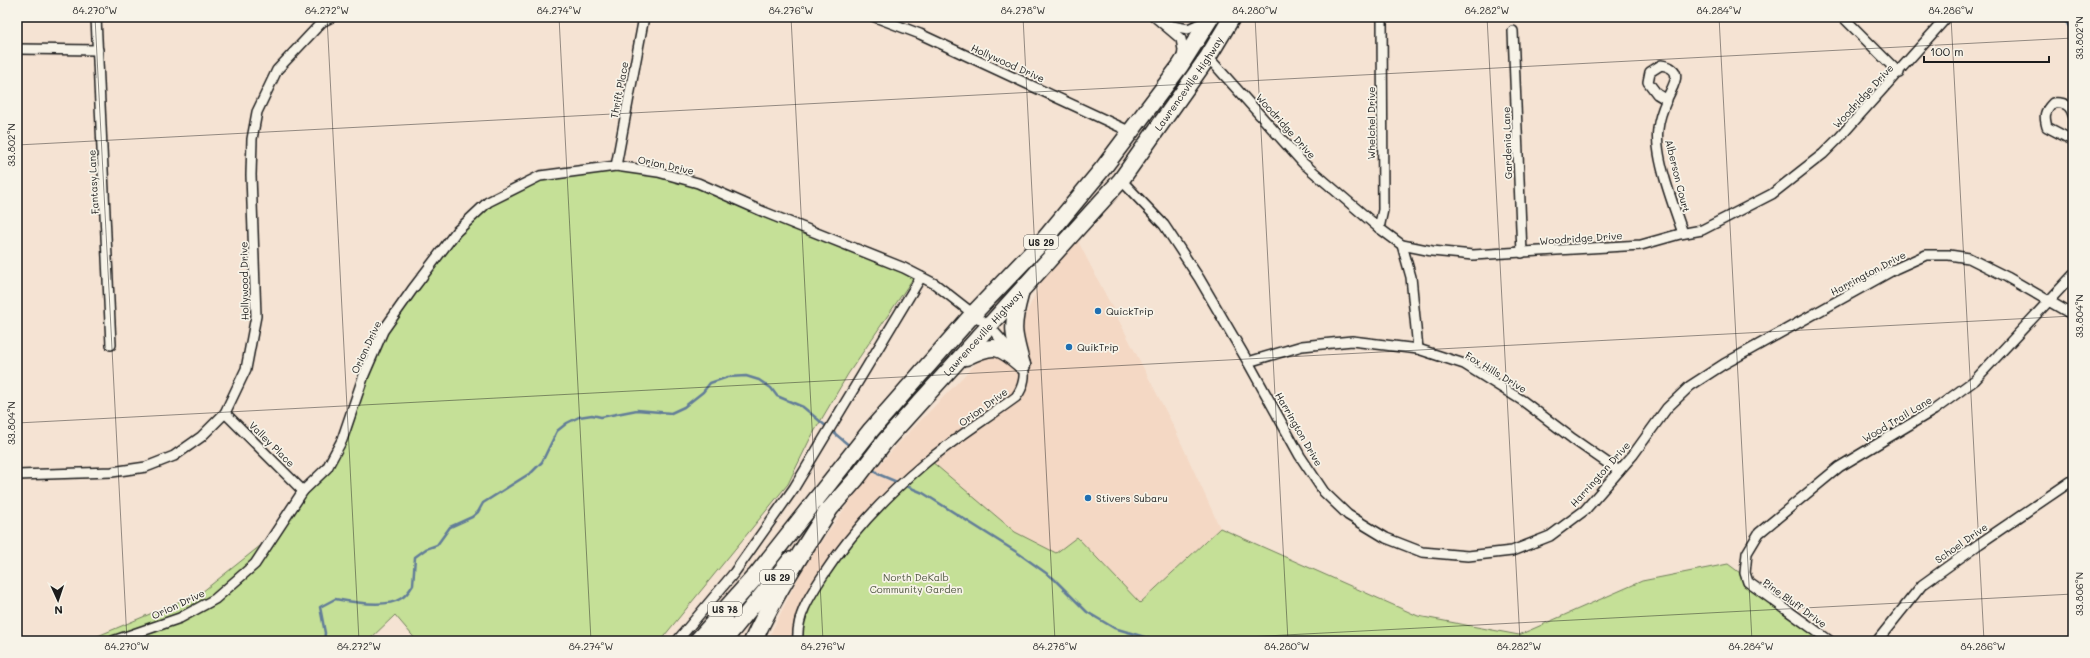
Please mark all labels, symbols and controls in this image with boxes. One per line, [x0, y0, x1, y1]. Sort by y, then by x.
text: 84.270°W [73, 3, 118, 17]
text: 84.272°W [305, 3, 349, 17]
text: 84.274°W [537, 3, 581, 17]
text: 84.276°W [769, 3, 814, 17]
text: 84.278°W [1001, 3, 1046, 17]
text: 84.280°W [1232, 3, 1278, 17]
text: 84.282°W [1465, 3, 1510, 17]
text: 84.284°W [1697, 3, 1742, 17]
text: 84.286°W [1928, 3, 1974, 17]
text: 33.802°N [2072, 16, 2086, 60]
street label: Lawrenceville Highway [1151, 34, 1226, 134]
scale bar [1924, 38, 2049, 64]
street label: Hollywood Drive [969, 41, 1047, 85]
text: 100 m [1930, 43, 1964, 59]
street label: Thrift Place [607, 60, 631, 120]
street label: Woodridge Drive [1830, 61, 1896, 131]
street label: Whelchel Drive [1364, 87, 1378, 159]
street label: Woodridge Drive [1253, 90, 1319, 162]
street label: Gardenia Lane [1499, 107, 1515, 179]
text: 33.802°N [4, 123, 18, 167]
street label: Alberson Court [1662, 138, 1694, 214]
street label: Fantasy Lane [84, 149, 102, 215]
street label: Orion Drive [637, 152, 695, 178]
street label: Woodridge Drive [1539, 228, 1623, 248]
road number: US 29 [1024, 235, 1058, 249]
street label: Hollywood Drive [236, 241, 252, 321]
street label: Harrington Drive [1828, 247, 1908, 299]
street label: Lawrenceville Highway [940, 287, 1025, 379]
text: 33.804°N [2072, 294, 2086, 338]
place label: QuickTrip [1106, 304, 1153, 318]
marker: QuickTrip [1093, 306, 1103, 316]
street label: Orion Drive [348, 318, 384, 376]
place label: QuikTrip [1077, 340, 1118, 354]
marker: QuikTrip [1064, 342, 1074, 352]
street label: Fox Hills Drive [1463, 348, 1529, 396]
street label: Orion Drive [956, 385, 1010, 429]
street label: Harrington Drive [1272, 389, 1326, 469]
street label: Wood Trail Lane [1860, 393, 1934, 445]
text: 33.804°N [4, 401, 18, 445]
street label: Valley Place [246, 418, 298, 470]
street label: Harrington Drive [1567, 438, 1633, 510]
place label: Stivers Subaru [1096, 491, 1168, 505]
marker: Stivers Subaru [1083, 493, 1093, 503]
street label: Schoel Drive [1932, 520, 1990, 566]
road number: US 29 [760, 570, 794, 584]
park label: North DeKalb Community Garden [870, 570, 962, 596]
text: 33.806°N [2072, 572, 2086, 616]
street label: Pine Bluff Drive [1760, 575, 1830, 631]
north arrow [38, 580, 78, 620]
street label: Orion Drive [149, 586, 207, 622]
road number: US 78 [708, 602, 742, 616]
text: N [54, 603, 63, 618]
text: 84.270°W [105, 639, 150, 653]
text: 84.272°W [337, 639, 381, 653]
text: 84.274°W [569, 639, 613, 653]
text: 84.276°W [801, 639, 846, 653]
text: 84.278°W [1033, 639, 1078, 653]
text: 84.280°W [1264, 639, 1310, 653]
text: 84.282°W [1497, 639, 1542, 653]
text: 84.284°W [1729, 639, 1774, 653]
text: 84.286°W [1960, 639, 2006, 653]

